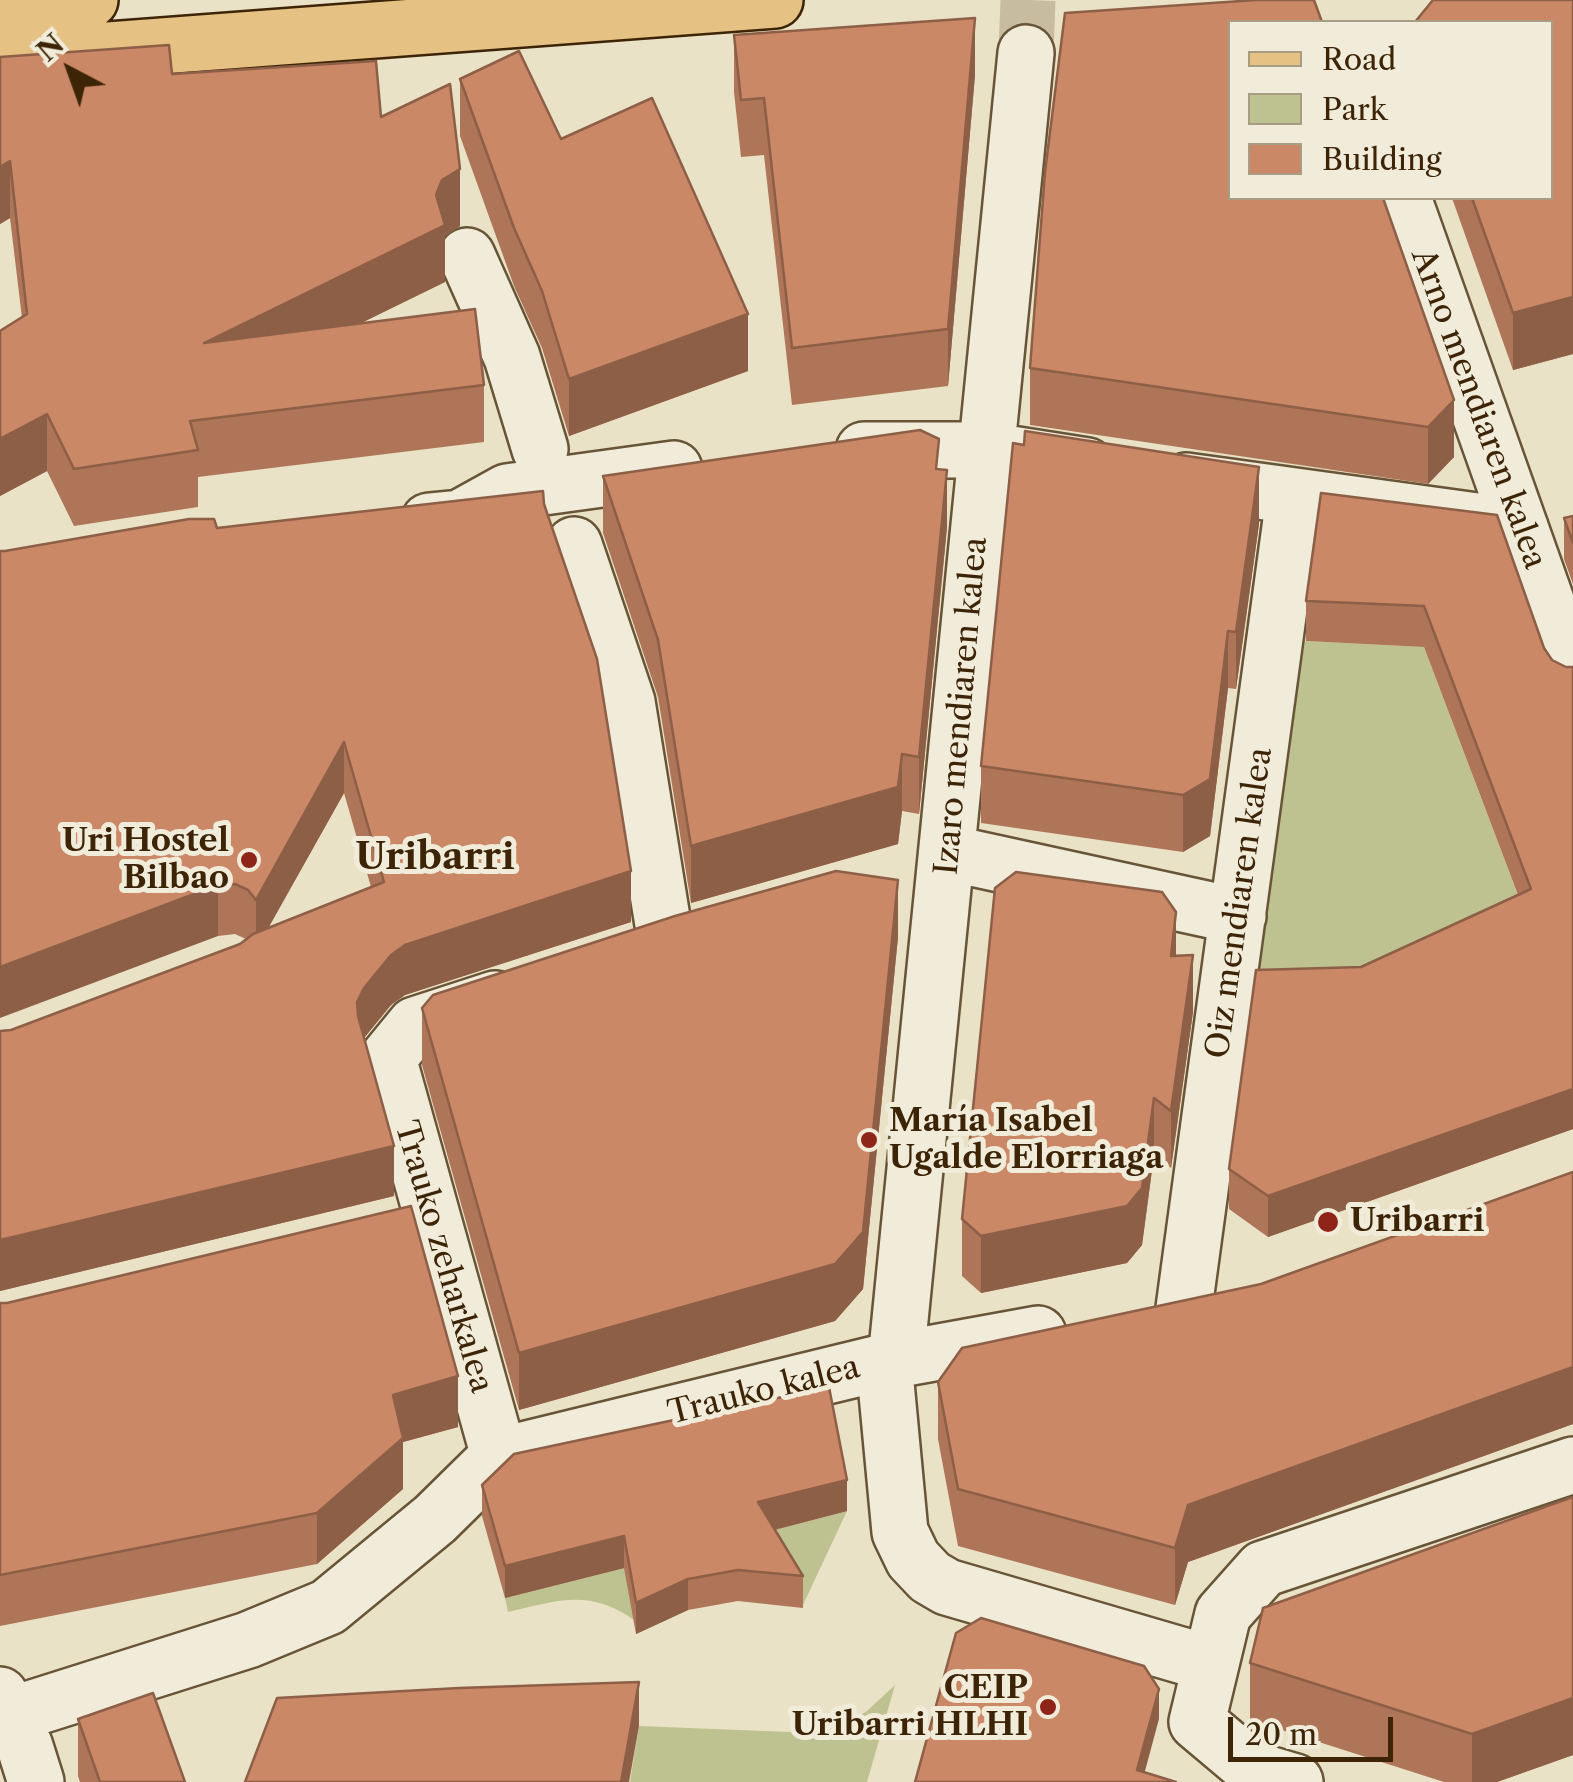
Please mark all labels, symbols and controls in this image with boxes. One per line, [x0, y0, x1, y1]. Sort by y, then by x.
north arrow [20, 20, 120, 120]
legend [1228, 20, 1553, 200]
text: N [30, 27, 71, 68]
text: Road [1322, 41, 1396, 78]
text: Park [1322, 91, 1387, 128]
text: Building [1322, 141, 1442, 178]
street label: Arno mendiaren kalea [1402, 244, 1554, 574]
street label: Izaro mendiaren kalea [928, 535, 996, 877]
street label: Oiz mendiaren kalea [1199, 745, 1281, 1061]
place label: Uri Hostel Bilbao [62, 823, 229, 898]
district label: Uribarri [355, 835, 515, 881]
marker: Uri Hostel Bilbao [238, 849, 260, 871]
place label: María Isabel Ugalde Elorriaga [889, 1103, 1163, 1178]
street label: Trauko zeharkalea [386, 1117, 500, 1397]
marker: María Isabel Ugalde Elorriaga [858, 1129, 880, 1151]
place label: Uribarri [1350, 1203, 1484, 1241]
marker: Uribarri [1315, 1209, 1341, 1235]
street label: Trauko kalea [664, 1349, 864, 1433]
place label: CEIP Uribarri HLHI [792, 1670, 1028, 1745]
marker: CEIP Uribarri HLHI [1037, 1696, 1059, 1718]
scale bar [1233, 1697, 1398, 1759]
text: 20 m [1245, 1716, 1317, 1753]

